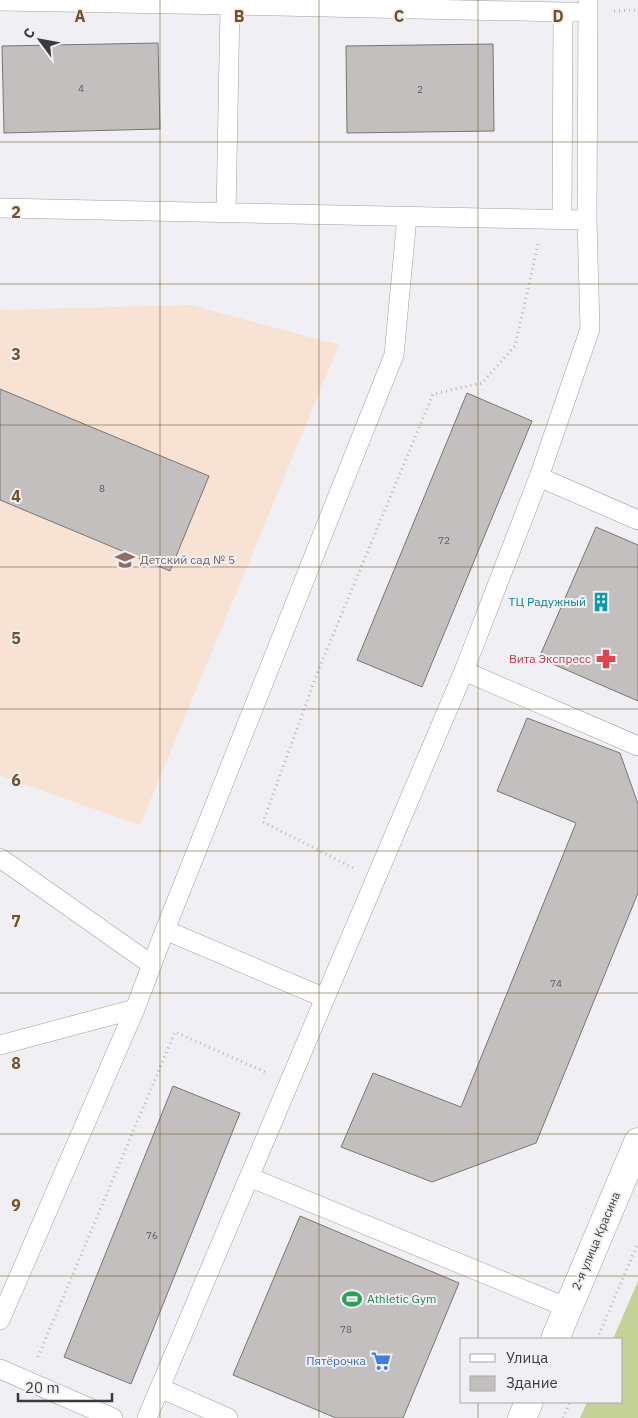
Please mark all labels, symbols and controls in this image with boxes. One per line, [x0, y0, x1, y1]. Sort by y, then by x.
text: A [75, 6, 86, 26]
text: B [234, 6, 245, 26]
text: C [394, 6, 404, 26]
text: D [552, 6, 564, 26]
north arrow [15, 15, 65, 65]
text: С [19, 24, 39, 42]
house number: 4 [78, 82, 84, 95]
house number: 2 [417, 83, 423, 96]
text: 2 [11, 202, 21, 222]
text: 3 [11, 344, 21, 364]
house number: 8 [99, 482, 105, 495]
text: 4 [11, 486, 21, 506]
house number: 72 [438, 534, 450, 547]
school or university icon: Детский сад № 5 [114, 549, 136, 571]
place label: Детский сад № 5 [140, 552, 235, 567]
building icon: ТЦ Радужный [590, 591, 612, 613]
place label: ТЦ Радужный [509, 594, 586, 609]
text: 5 [11, 628, 21, 648]
pharmacy icon: Вита Экспресс [595, 648, 617, 670]
place label: Вита Экспресс [509, 651, 591, 666]
text: 6 [11, 770, 21, 790]
text: 7 [11, 911, 21, 931]
house number: 74 [550, 977, 562, 990]
text: 8 [11, 1053, 21, 1073]
street label: 2-я улица Красина [568, 1189, 623, 1292]
text: 9 [11, 1195, 21, 1215]
house number: 76 [146, 1229, 158, 1242]
sports icon: Athletic Gym [341, 1288, 363, 1310]
place label: Athletic Gym [367, 1291, 436, 1306]
house number: 78 [340, 1323, 352, 1336]
legend [460, 1338, 623, 1403]
text: Улица [506, 1348, 548, 1367]
supermarket icon: Пятёрочка [370, 1350, 392, 1372]
place label: Пятёрочка [306, 1353, 367, 1368]
scale bar [18, 1370, 111, 1402]
text: Здание [506, 1373, 558, 1392]
text: 20 m [25, 1378, 60, 1397]

